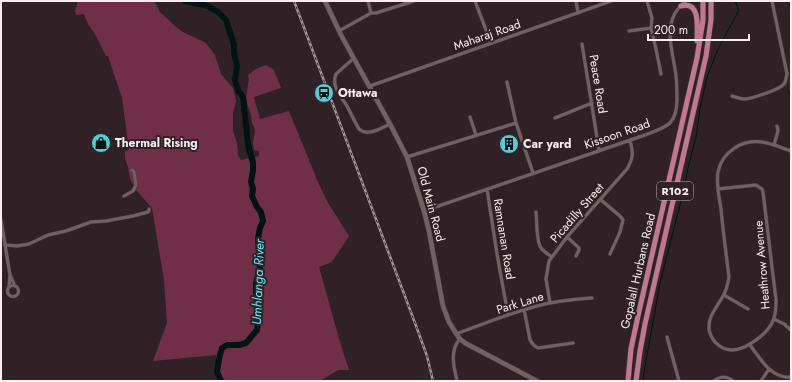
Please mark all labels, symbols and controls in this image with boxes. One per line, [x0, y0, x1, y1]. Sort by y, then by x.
street label: Maharaj Road [451, 15, 523, 55]
scale bar [648, 16, 749, 42]
text: 200 m [654, 21, 688, 39]
street label: Peace Road [584, 53, 612, 115]
station icon: Ottawa [313, 82, 335, 104]
place label: Ottawa [338, 84, 378, 102]
street label: Kissoon Road [582, 114, 652, 154]
shop icon: Thermal Rising [90, 132, 112, 154]
building icon: Car yard [498, 133, 520, 155]
place label: Thermal Rising [115, 134, 198, 152]
place label: Car yard [523, 135, 571, 153]
street label: Old Main Road [412, 164, 450, 244]
street label: Picadilly Street [546, 179, 608, 247]
road number: R102 [657, 182, 693, 200]
street label: Ramnanan Road [489, 197, 519, 281]
street label: Gopalall Hurbans Road [616, 211, 660, 331]
street label: Heathrow Avenue [749, 220, 775, 310]
water label: Umhlanga River [247, 238, 269, 325]
street label: Park Lane [494, 287, 546, 319]

